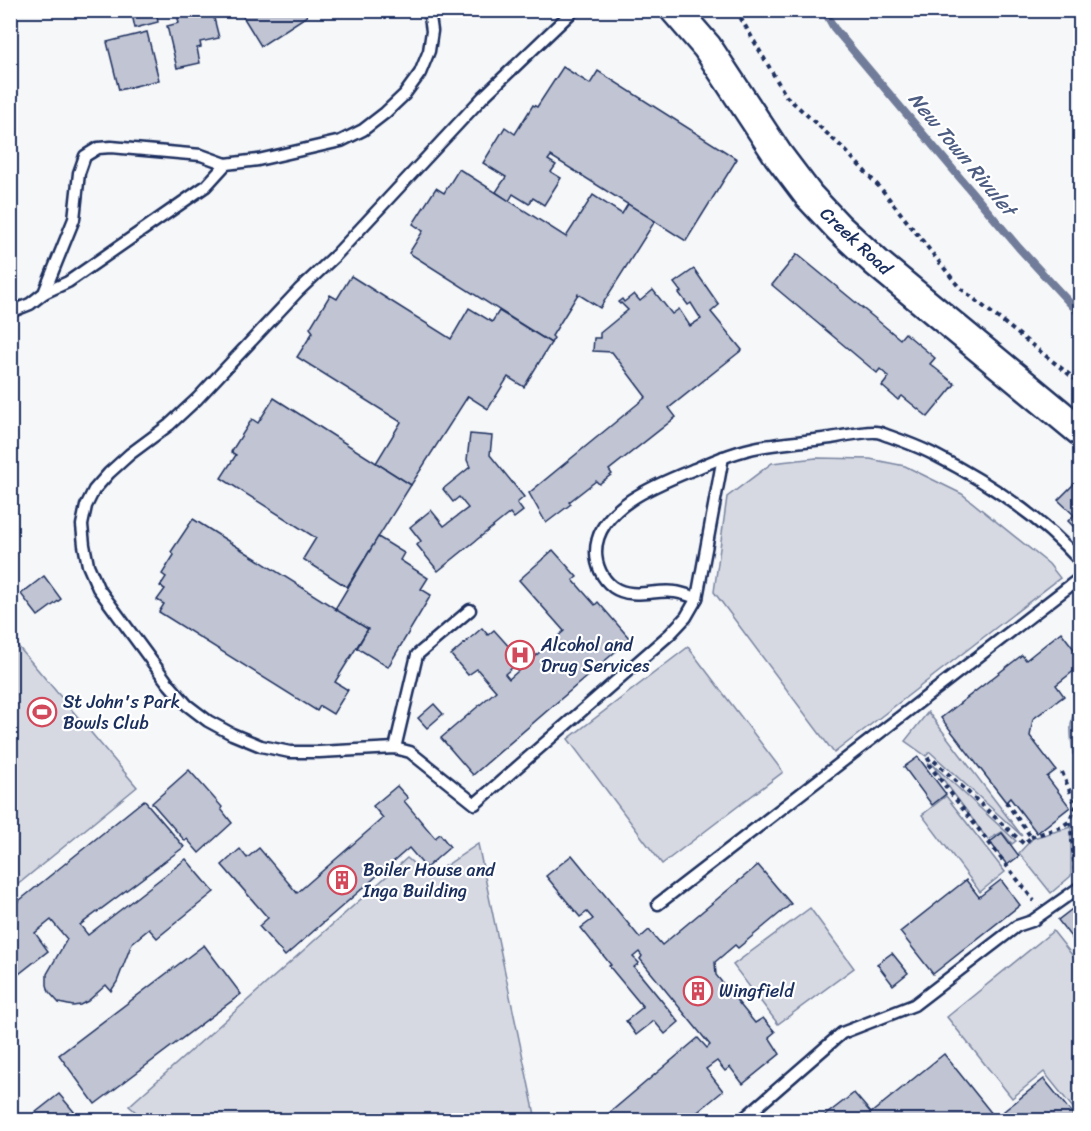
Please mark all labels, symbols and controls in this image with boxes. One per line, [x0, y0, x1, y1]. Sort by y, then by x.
water label: New Town Rivulet [899, 84, 1027, 226]
street label: Creek Road [812, 199, 901, 284]
place label: Alcohol and Drug Services [540, 629, 650, 682]
hospital icon: Alcohol and Drug Services [504, 639, 536, 671]
place label: St John's Park Bowls Club [63, 686, 180, 739]
sports icon: St John's Park Bowls Club [26, 696, 58, 728]
place label: Boiler House and Inga Building [362, 854, 496, 907]
building icon: Boiler House and Inga Building [326, 864, 358, 896]
building icon: Wingfield [682, 975, 714, 1007]
place label: Wingfield [719, 975, 795, 1007]

